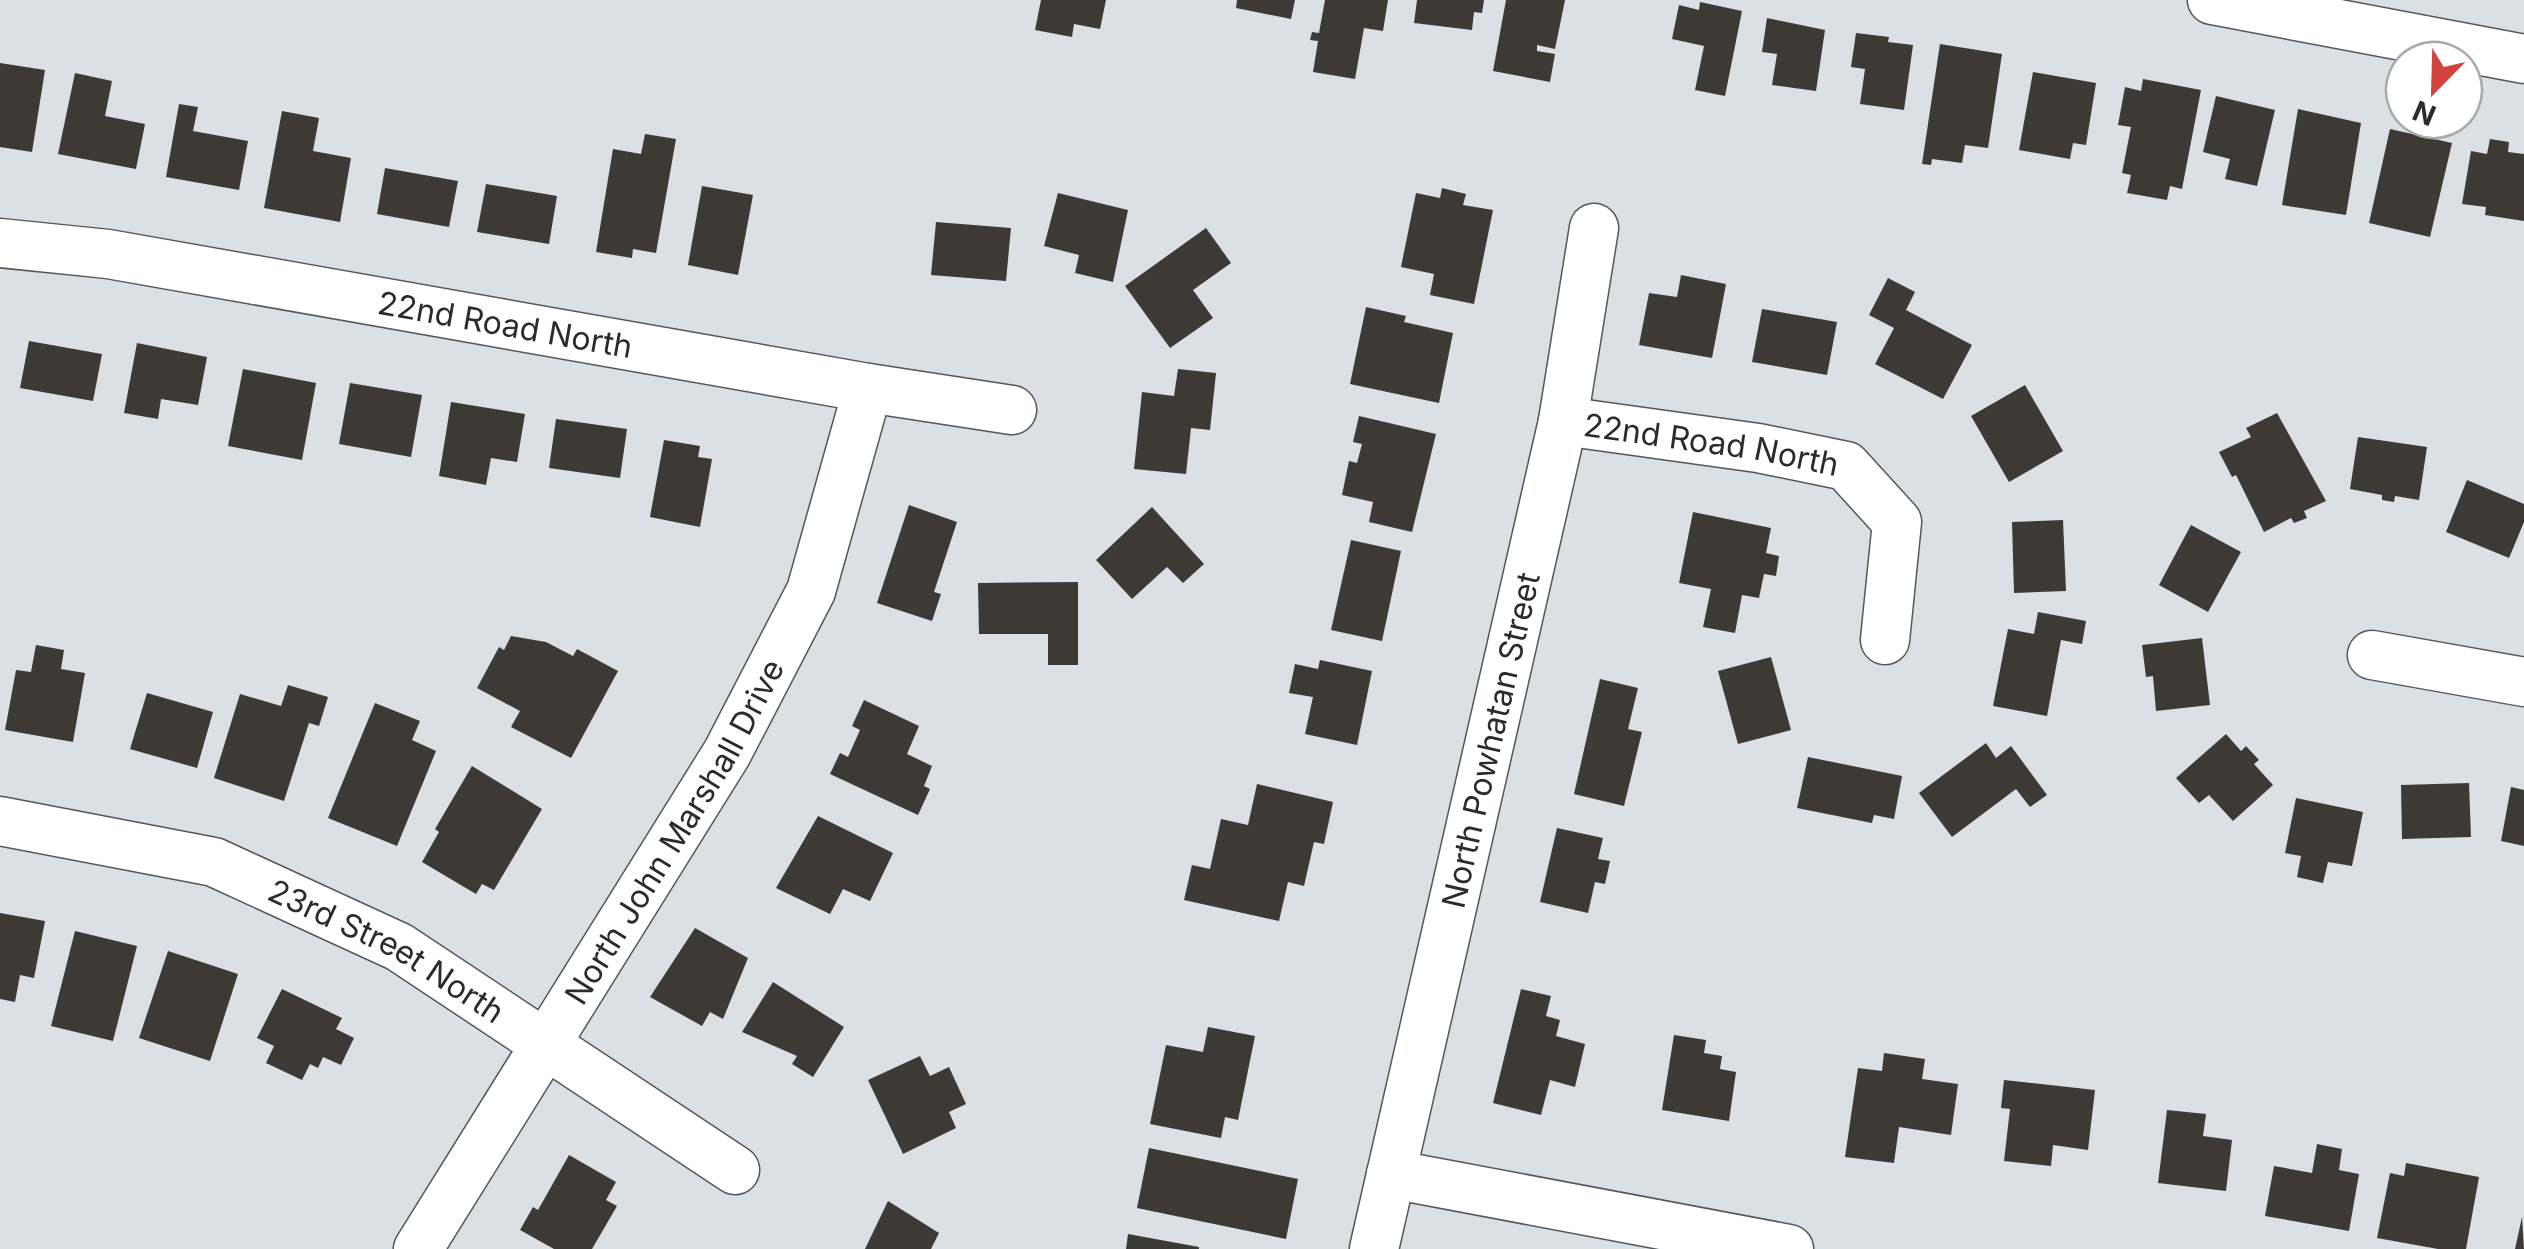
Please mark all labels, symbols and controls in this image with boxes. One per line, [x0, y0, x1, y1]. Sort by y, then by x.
north arrow [2384, 40, 2484, 140]
text: N [2408, 93, 2441, 133]
street label: 22nd Road North [375, 282, 636, 366]
street label: 22nd Road North [1581, 405, 1842, 484]
street label: North Powhatan Street [1433, 569, 1547, 912]
street label: North John Marshall Drive [556, 652, 792, 1011]
street label: 23rd Street North [262, 870, 512, 1031]

